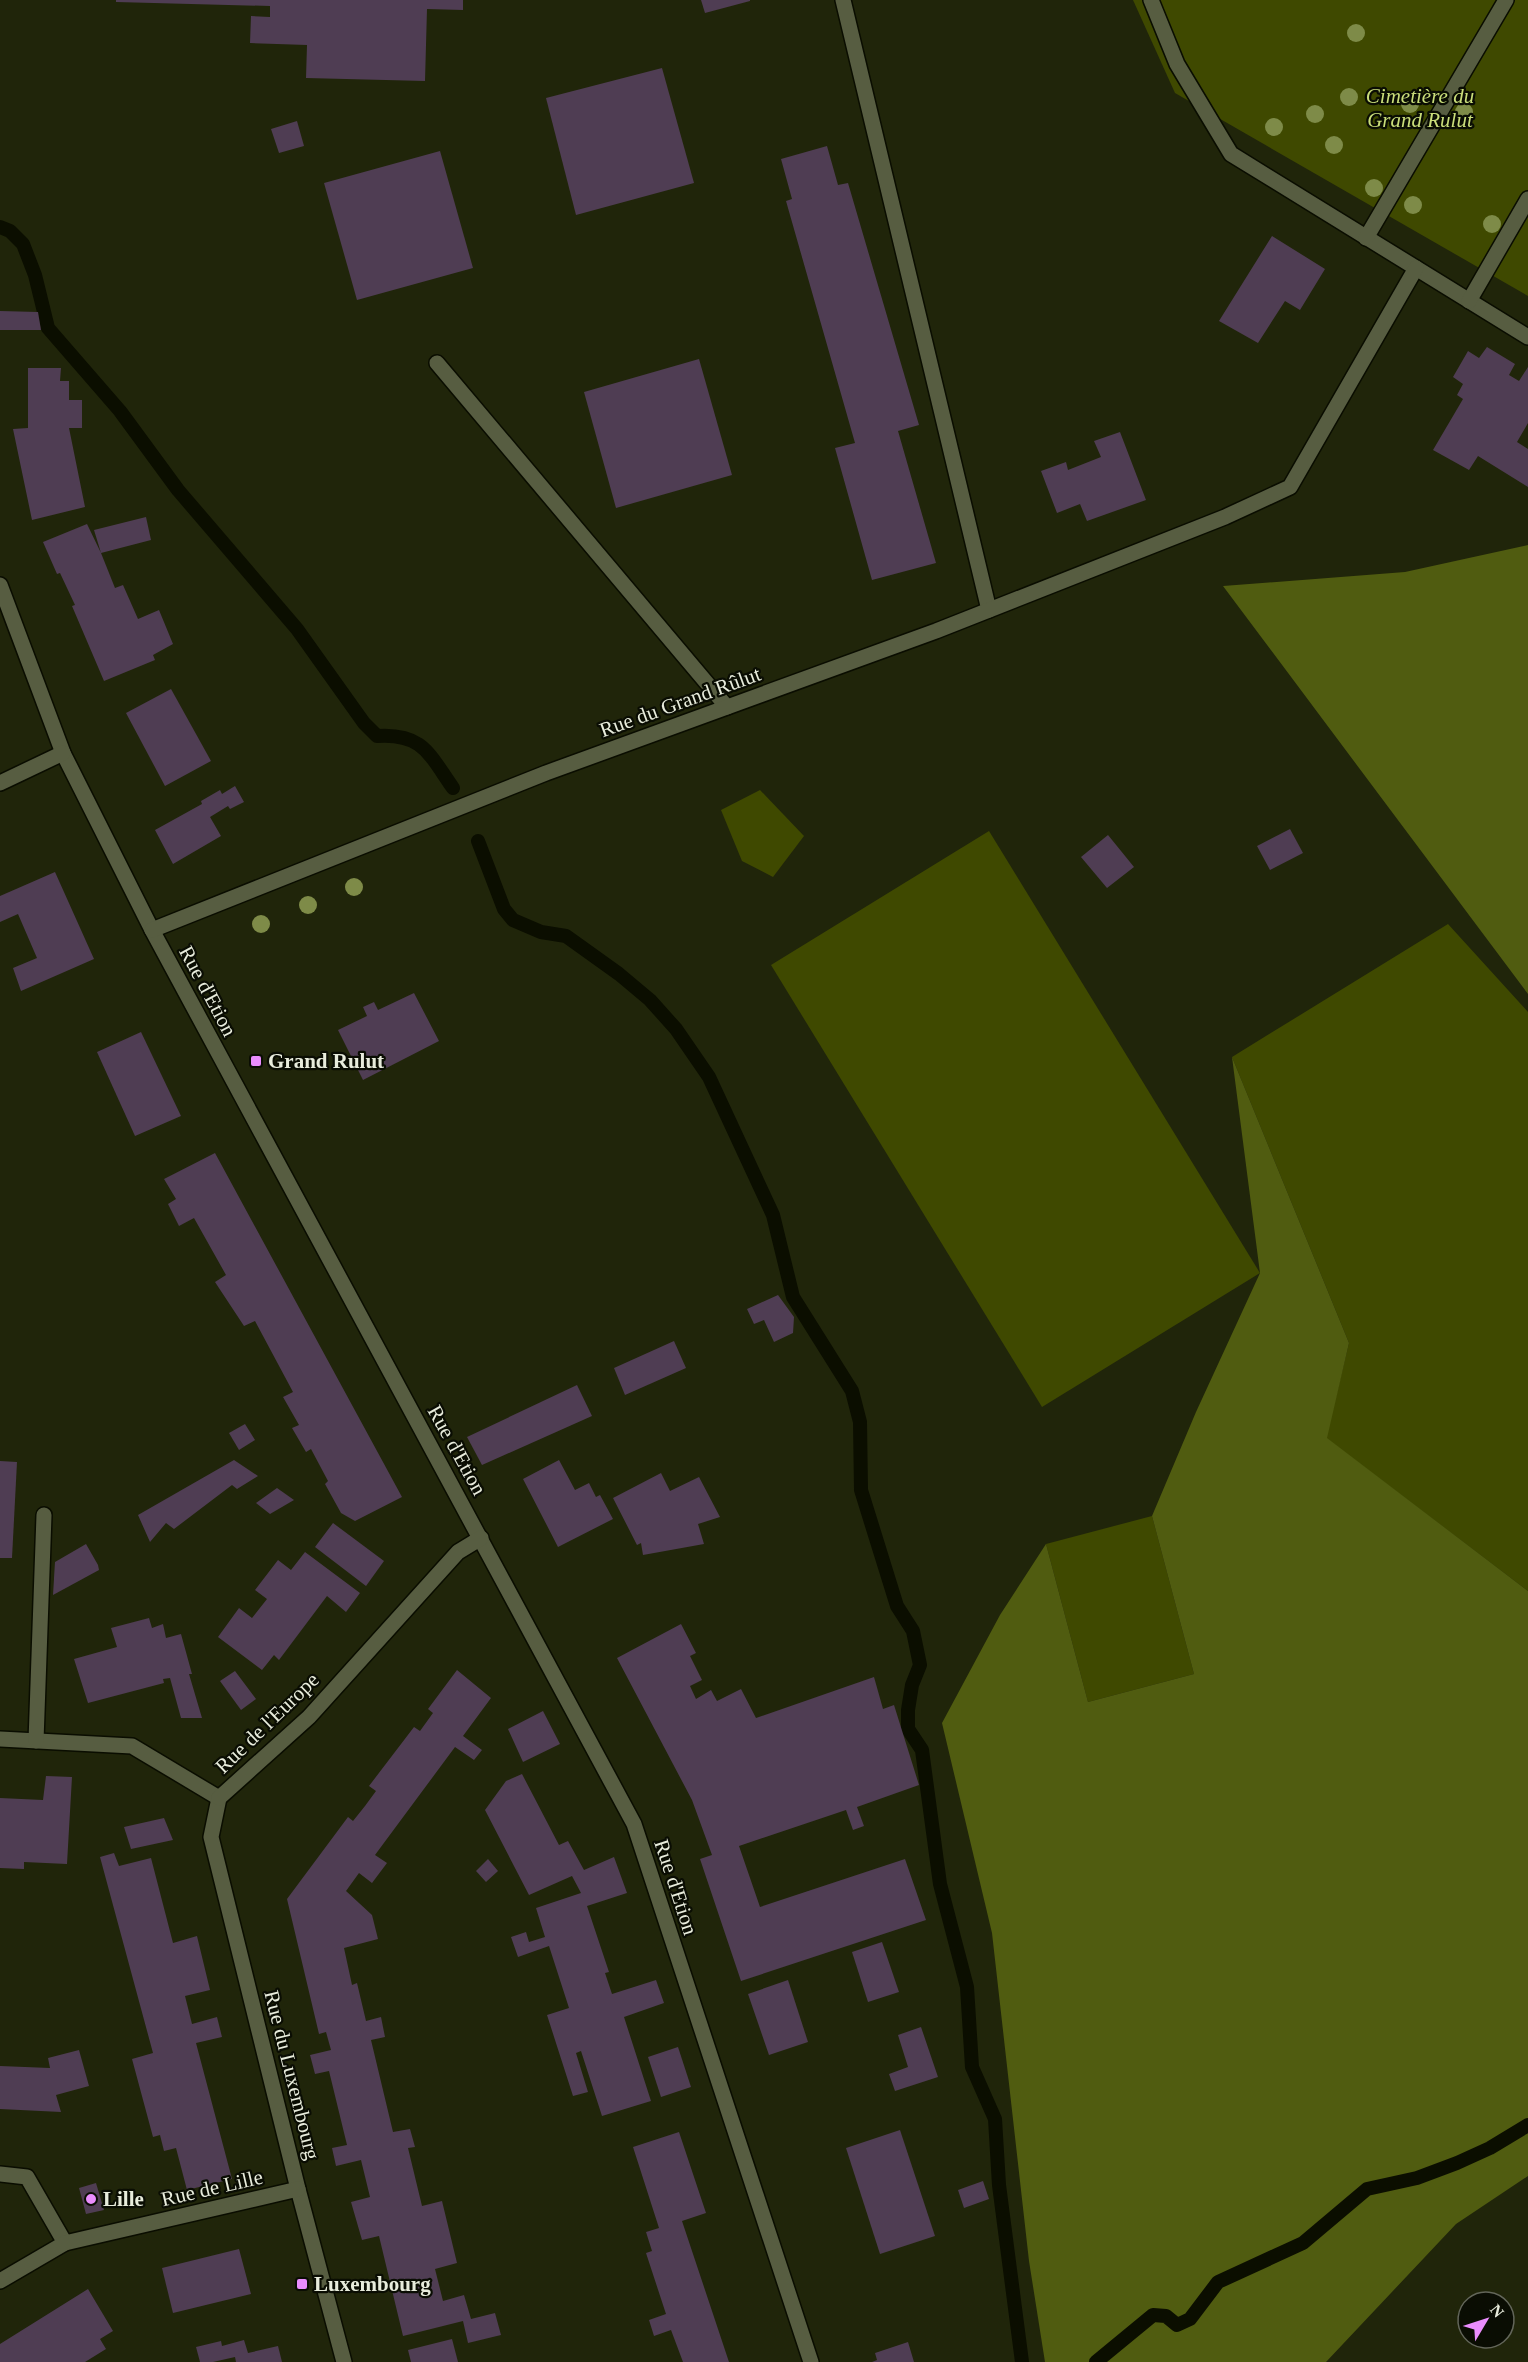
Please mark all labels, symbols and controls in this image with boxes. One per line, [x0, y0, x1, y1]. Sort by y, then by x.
park label: Cimetière du Grand Rulut [1366, 84, 1474, 132]
street label: Rue du Grand Rûlut [596, 662, 764, 742]
street label: Rue d'Etion [174, 942, 242, 1041]
place label: Grand Rulut [268, 1049, 384, 1073]
marker: Grand Rulut [249, 1054, 263, 1068]
street label: Rue d'Etion [423, 1401, 492, 1499]
street label: Rue de l'Europe [210, 1668, 324, 1778]
street label: Rue d'Etion [649, 1836, 703, 1938]
street label: Rue du Luxembourg [259, 1988, 325, 2163]
street label: Rue de Lille [159, 2165, 265, 2211]
place label: Lille [103, 2187, 144, 2211]
marker: Lille [84, 2192, 98, 2206]
place label: Luxembourg [314, 2272, 431, 2296]
marker: Luxembourg [295, 2277, 309, 2291]
north arrow [1456, 2290, 1516, 2350]
text: N [1487, 2301, 1508, 2321]

